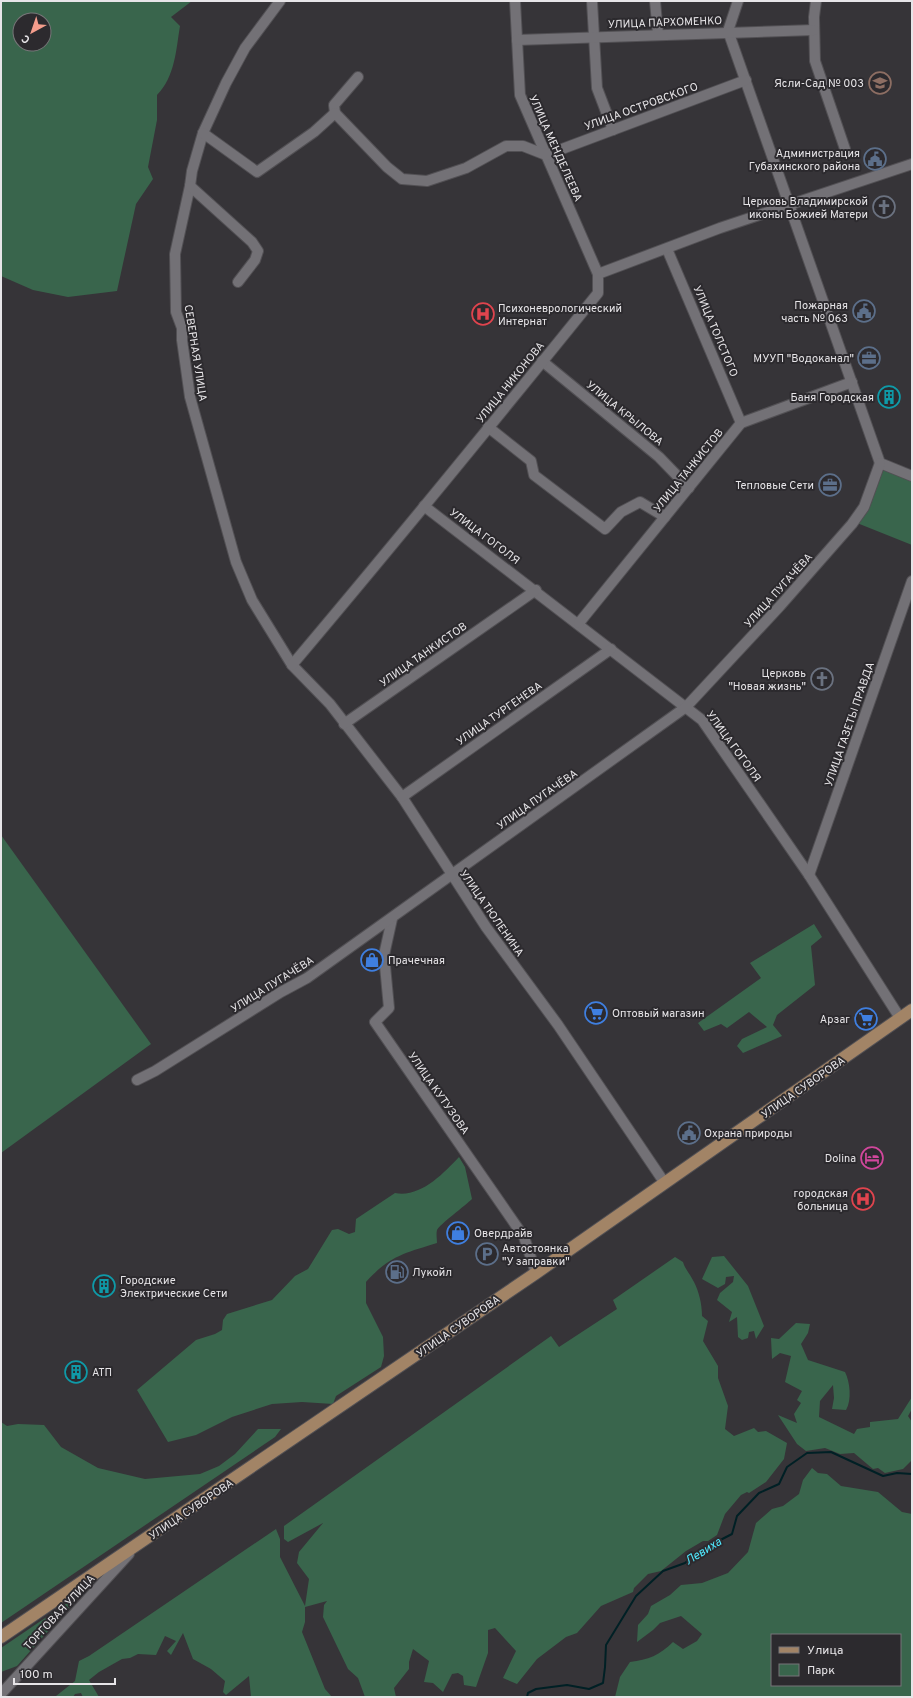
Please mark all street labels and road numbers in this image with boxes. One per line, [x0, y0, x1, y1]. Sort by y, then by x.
street label: УЛИЦА ПАРХОМЕНКО [608, 14, 722, 32]
street label: УЛИЦА ОСТРОВСКОГО [583, 80, 700, 134]
street label: УЛИЦА МЕНДЕЛЕЕВА [525, 93, 585, 204]
street label: УЛИЦА ТОЛСТОГО [690, 284, 741, 379]
street label: СЕВЕРНАЯ УЛИЦА [180, 304, 210, 403]
street label: УЛИЦА НИКОНОВА [474, 339, 548, 426]
street label: УЛИЦА КРЫЛОВА [583, 378, 666, 449]
street label: УЛИЦА ТАНКИСТОВ [651, 426, 727, 515]
street label: УЛИЦА ГОГОЛЯ [446, 506, 522, 568]
street label: УЛИЦА ПУГАЧЁВА [741, 550, 816, 631]
street label: УЛИЦА ТАНКИСТОВ [377, 619, 470, 690]
street label: УЛИЦА ГАЗЕТЫ ПРАВДА [822, 660, 878, 788]
street label: УЛИЦА ТУРГЕНЕВА [454, 679, 545, 749]
street label: УЛИЦА ГОГОЛЯ [703, 708, 764, 785]
street label: УЛИЦА ПУГАЧЁВА [494, 766, 581, 833]
street label: УЛИЦА ТЮЛЕНИНА [456, 867, 526, 960]
street label: УЛИЦА ПУГАЧЁВА [228, 953, 317, 1016]
street label: УЛИЦА КУТУЗОВА [404, 1050, 472, 1138]
street label: УЛИЦА СУВОРОВА [759, 1054, 848, 1122]
street label: УЛИЦА СУВОРОВА [414, 1293, 503, 1361]
street label: УЛИЦА СУВОРОВА [147, 1476, 237, 1543]
street label: ТОРГОВАЯ УЛИЦА [21, 1572, 98, 1653]

